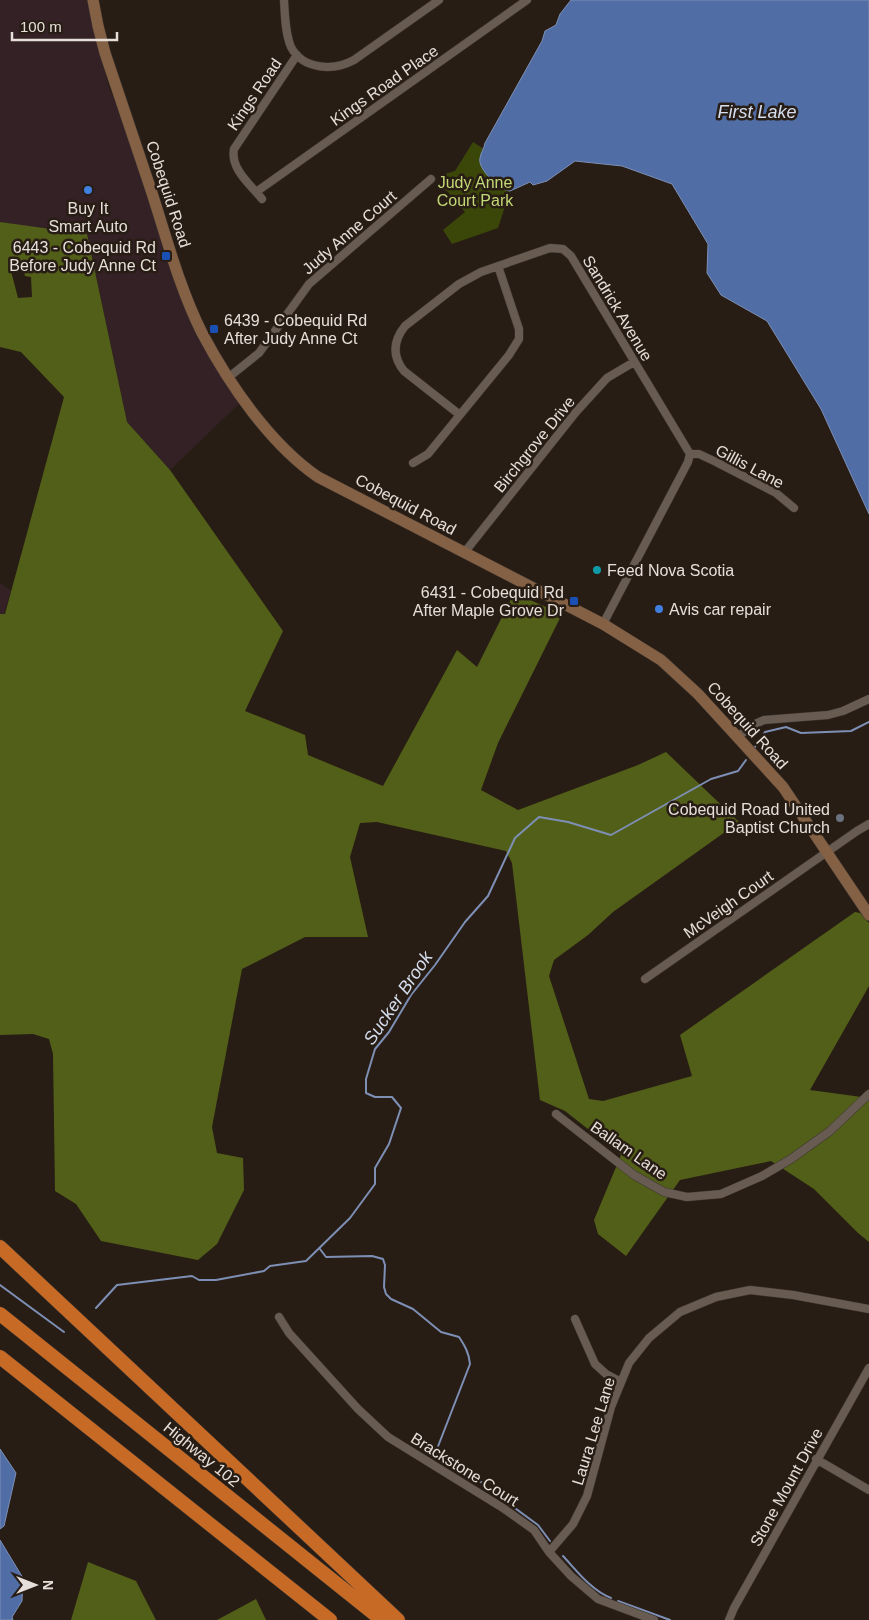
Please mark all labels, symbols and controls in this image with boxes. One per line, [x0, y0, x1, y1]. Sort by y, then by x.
scale bar [12, 10, 118, 42]
text: 100 m [20, 18, 62, 35]
street label: Kings Road Place [327, 42, 441, 129]
street label: Kings Road [224, 55, 285, 133]
water label: First Lake [717, 102, 797, 122]
street label: Cobequid Road [143, 139, 194, 250]
park label: Judy Anne Court Park [437, 174, 514, 209]
marker: Buy It Smart Auto [82, 184, 94, 196]
street label: Judy Anne Court [299, 187, 400, 278]
place label: Buy It Smart Auto [48, 200, 128, 235]
place label: 6443 - Cobequid Rd Before Judy Anne Ct [9, 239, 157, 274]
marker: 6443 - Cobequid Rd Before Judy Anne Ct [160, 250, 172, 262]
street label: Sandrick Avenue [579, 253, 656, 364]
place label: 6439 - Cobequid Rd After Judy Anne Ct [224, 312, 367, 347]
marker: 6439 - Cobequid Rd After Judy Anne Ct [208, 323, 220, 335]
street label: Birchgrove Drive [491, 393, 578, 496]
street label: Gillis Lane [713, 441, 787, 492]
street label: Cobequid Road [353, 471, 459, 538]
place label: Feed Nova Scotia [607, 562, 734, 579]
marker: Feed Nova Scotia [591, 564, 603, 576]
place label: 6431 - Cobequid Rd After Maple Grove Dr [413, 584, 565, 619]
marker: 6431 - Cobequid Rd After Maple Grove Dr [568, 595, 580, 607]
place label: Avis car repair [669, 601, 772, 618]
marker: Avis car repair [653, 603, 665, 615]
street label: Cobequid Road [704, 678, 791, 772]
place label: Cobequid Road United Baptist Church [668, 801, 830, 836]
marker: Cobequid Road United Baptist Church [834, 812, 846, 824]
street label: McVeigh Court [680, 867, 777, 941]
water label: Sucker Brook [360, 947, 437, 1048]
street label: Ballam Lane [587, 1118, 670, 1183]
street label: Laura Lee Lane [569, 1375, 618, 1487]
street label: Highway 102 [160, 1419, 243, 1490]
street label: Stone Mount Drive [747, 1425, 826, 1549]
street label: Brackstone Court [408, 1429, 522, 1510]
north arrow [10, 1560, 60, 1610]
text: N [40, 1580, 56, 1590]

